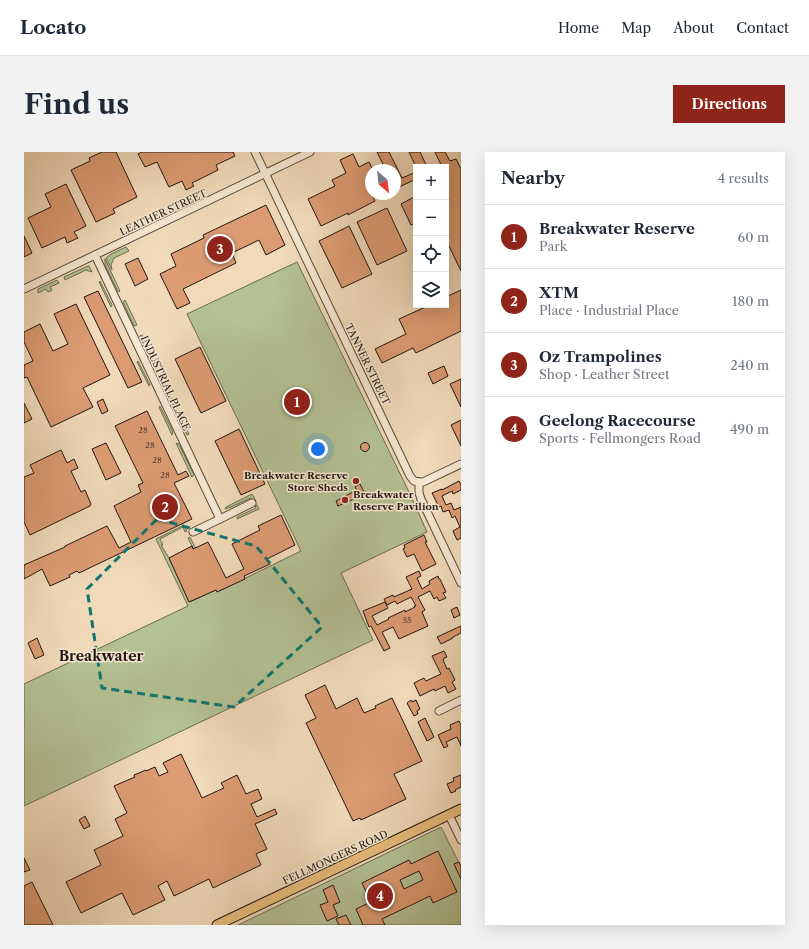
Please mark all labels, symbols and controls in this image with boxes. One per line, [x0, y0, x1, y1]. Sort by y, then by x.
text: Locato [20, 16, 86, 39]
text: Home [558, 19, 599, 37]
text: Map [621, 19, 651, 37]
text: About [673, 19, 714, 37]
text: Contact [736, 19, 789, 37]
button: Directions [673, 85, 785, 123]
text: Find us [24, 87, 129, 121]
north arrow [365, 164, 401, 200]
map controls [413, 164, 449, 308]
button: + [413, 164, 449, 200]
text: Nearby [501, 168, 565, 188]
text: 4 results [718, 170, 769, 186]
street label: LEATHER STREET [118, 186, 209, 238]
button: − [413, 200, 449, 236]
text: Breakwater Reserve [539, 219, 695, 238]
text: 1 [511, 229, 517, 245]
text: 60 m [738, 229, 769, 245]
pin: 3 [207, 234, 233, 264]
button: locate [413, 236, 449, 272]
text: Park [539, 238, 567, 254]
button: layers [413, 272, 449, 308]
text: XTM [539, 283, 579, 302]
text: 2 [510, 293, 518, 309]
text: 180 m [732, 293, 769, 309]
text: Place · Industrial Place [539, 302, 679, 318]
street label: TANNER STREET [342, 321, 393, 408]
street label: INDUSTRIAL PLACE [138, 334, 193, 433]
text: Oz Trampolines [539, 347, 662, 366]
text: 3 [510, 357, 518, 373]
text: 240 m [730, 357, 769, 373]
text: Shop · Leather Street [539, 366, 670, 382]
pin: 1 [284, 387, 310, 417]
text: Geelong Racecourse [539, 411, 696, 430]
text: 4 [510, 421, 518, 437]
text: 490 m [730, 421, 769, 437]
house number: 28 [138, 425, 148, 435]
text: Sports · Fellmongers Road [539, 430, 701, 446]
your location [308, 439, 328, 459]
house number: 28 [145, 440, 155, 450]
house number: 28 [152, 455, 162, 465]
place label: Breakwater Reserve Store Sheds [244, 469, 348, 494]
house number: 28 [160, 470, 170, 480]
marker: Breakwater Reserve Store Sheds [351, 476, 361, 486]
place label: Breakwater Reserve Pavilion [353, 488, 439, 513]
pin: 2 [152, 492, 178, 522]
marker: Breakwater Reserve Pavilion [340, 495, 350, 505]
house number: 55 [403, 615, 411, 625]
district label: Breakwater [59, 647, 144, 665]
street label: FELLMONGERS ROAD [281, 827, 390, 888]
pin: 4 [367, 881, 393, 911]

